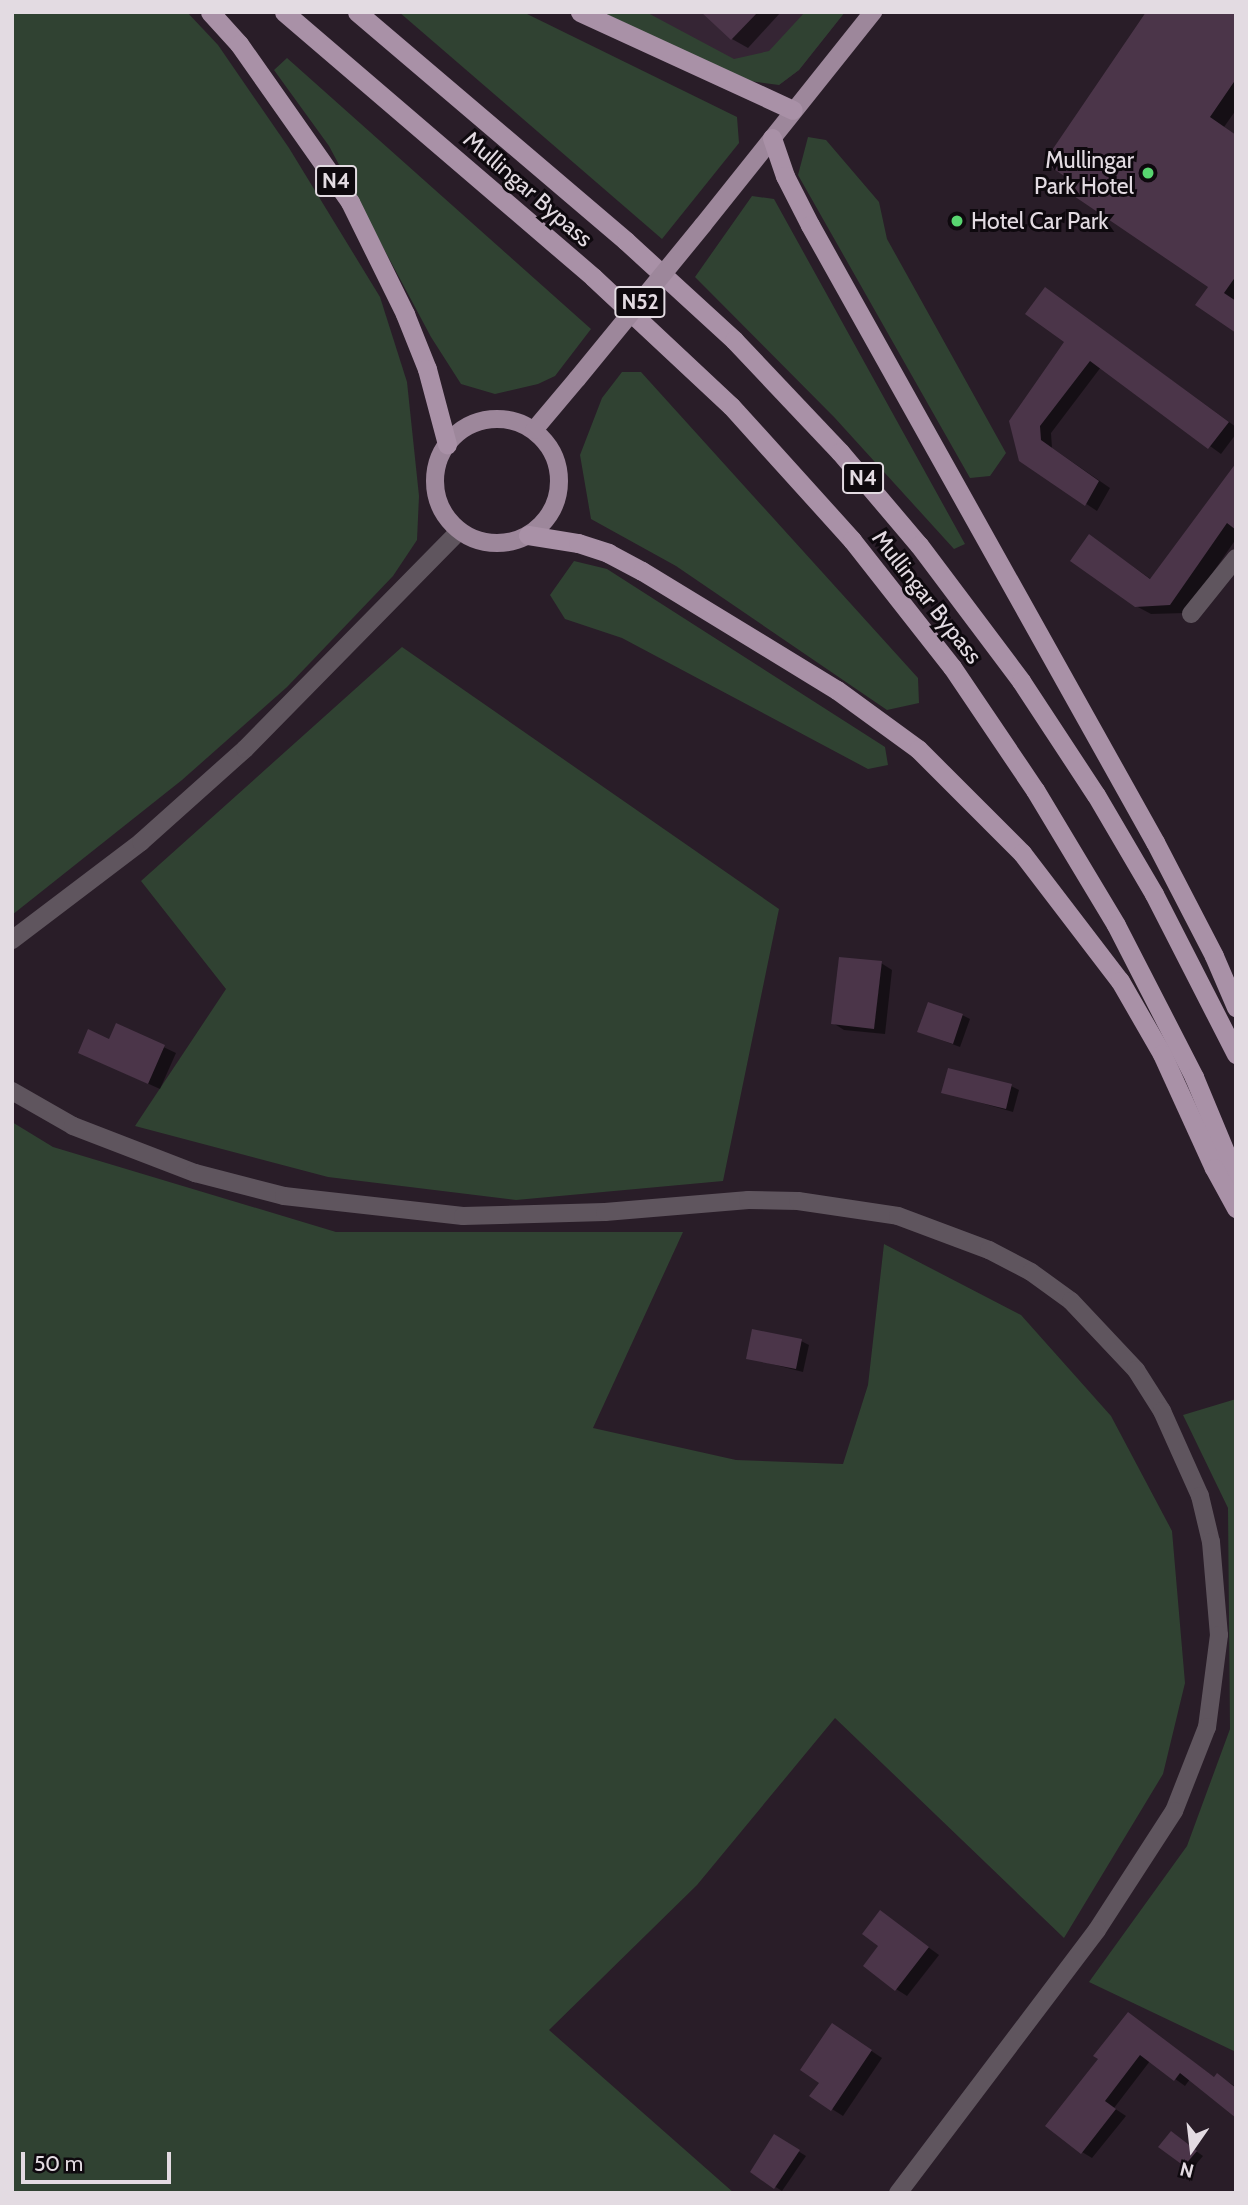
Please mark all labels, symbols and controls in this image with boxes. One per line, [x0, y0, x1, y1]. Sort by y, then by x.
street label: Mullingar Bypass [458, 126, 598, 252]
place label: Mullingar Park Hotel [1034, 146, 1134, 200]
road number: N4 [315, 164, 357, 198]
marker: Mullingar Park Hotel [1140, 165, 1156, 181]
place label: Hotel Car Park [971, 207, 1109, 235]
marker: Hotel Car Park [949, 213, 965, 229]
road number: N52 [614, 284, 666, 320]
road number: N4 [842, 461, 884, 496]
street label: Mullingar Bypass [866, 525, 988, 669]
north arrow [1157, 2114, 1227, 2184]
scale bar [24, 2138, 175, 2182]
text: 50 m [34, 2151, 83, 2176]
text: N [1177, 2157, 1196, 2183]

